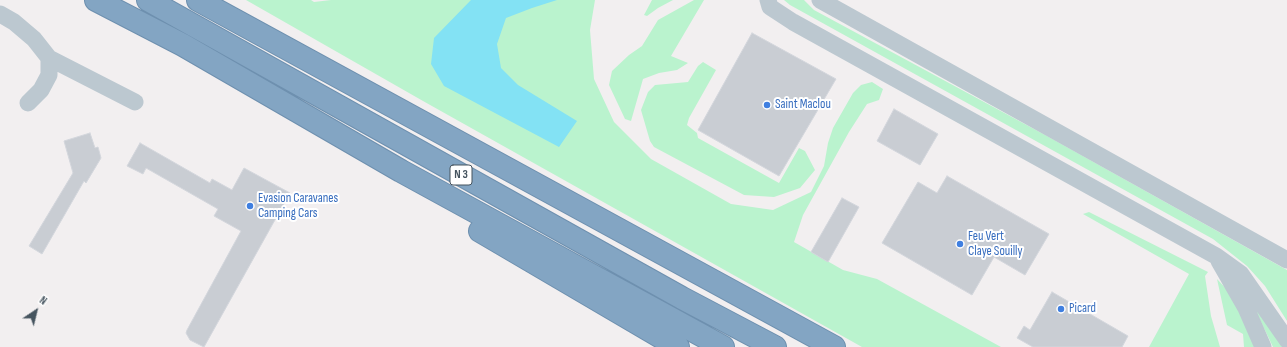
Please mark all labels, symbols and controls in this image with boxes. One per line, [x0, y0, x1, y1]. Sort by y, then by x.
place label: Saint Maclou [775, 97, 831, 113]
marker: Saint Maclou [762, 100, 772, 110]
road number: N 3 [450, 165, 472, 185]
place label: Evasion Caravanes Camping Cars [258, 191, 338, 222]
marker: Evasion Caravanes Camping Cars [245, 201, 255, 211]
place label: Feu Vert Claye Souilly [968, 229, 1023, 260]
marker: Feu Vert Claye Souilly [955, 239, 965, 249]
north arrow [16, 291, 56, 331]
text: N [37, 294, 49, 308]
place label: Picard [1069, 301, 1096, 317]
marker: Picard [1056, 304, 1066, 314]

